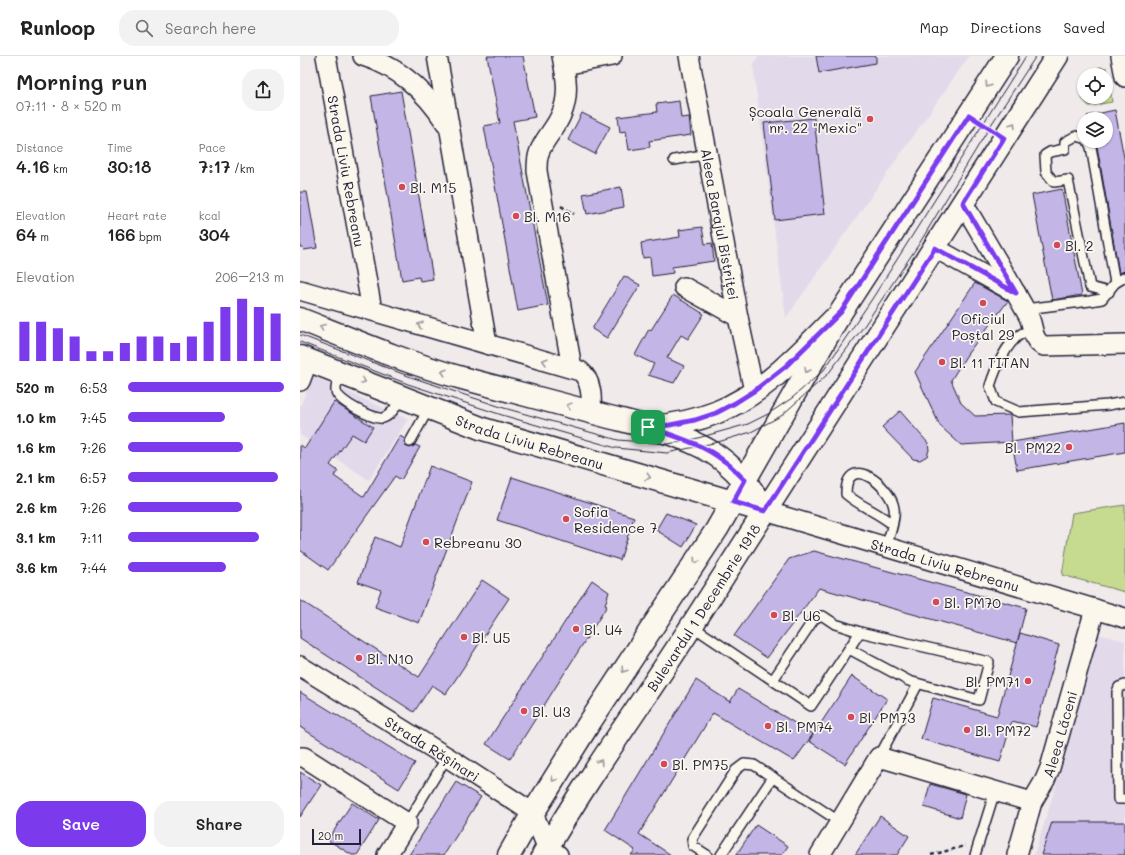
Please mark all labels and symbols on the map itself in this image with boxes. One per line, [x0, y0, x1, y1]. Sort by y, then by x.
one-way arrow [985, 81, 993, 88]
street label: Strada Liviu Rebreanu [324, 94, 370, 249]
place label: Școala Generală nr. 22 "Mexic" [749, 102, 862, 137]
marker: Școala Generală nr. 22 "Mexic" [865, 114, 875, 124]
one-way arrow [1008, 122, 1016, 129]
street label: Aleea Barajul Bistriței [697, 147, 744, 301]
place label: Bl. M15 [410, 178, 456, 197]
marker: Bl. M15 [397, 182, 407, 192]
place label: Bl. M16 [524, 207, 571, 226]
marker: Bl. M16 [511, 211, 521, 221]
place label: Bl. 2 [1065, 236, 1094, 255]
marker: Bl. 2 [1052, 240, 1062, 250]
marker: Oficiul Poștal 29 [978, 298, 988, 308]
place label: Oficiul Poștal 29 [952, 309, 1014, 344]
one-way arrow [417, 321, 423, 329]
one-way arrow [318, 324, 325, 332]
place label: Bl. 11 TITAN [950, 353, 1030, 372]
one-way arrow [542, 357, 548, 365]
marker: Bl. 11 TITAN [937, 357, 947, 367]
one-way arrow [805, 366, 812, 374]
one-way arrow [441, 368, 448, 377]
one-way arrow [359, 377, 366, 385]
one-way arrow [566, 402, 573, 411]
street label: Strada Liviu Rebreanu [453, 410, 606, 473]
pin [631, 410, 665, 444]
place label: Bl. PM22 [1005, 438, 1061, 457]
marker: Bl. PM22 [1064, 442, 1074, 452]
one-way arrow [645, 472, 652, 481]
place label: Sofia Residence 7 [574, 502, 657, 537]
marker: Sofia Residence 7 [561, 514, 571, 524]
street label: Bulevardul 1 Decembrie 1918 [642, 520, 764, 695]
place label: Rebreanu 30 [434, 533, 522, 552]
street label: Strada Liviu Rebreanu [869, 534, 1022, 596]
marker: Rebreanu 30 [421, 537, 431, 547]
one-way arrow [693, 557, 701, 564]
place label: Bl. PM70 [944, 593, 1001, 612]
marker: Bl. PM70 [931, 597, 941, 607]
place label: Bl. U6 [782, 606, 821, 625]
marker: Bl. U6 [769, 610, 779, 620]
place label: Bl. U4 [584, 620, 623, 639]
marker: Bl. U4 [571, 624, 581, 634]
place label: Bl. U5 [472, 628, 510, 647]
marker: Bl. U5 [459, 632, 469, 642]
place label: Bl. N10 [367, 649, 413, 668]
marker: Bl. N10 [354, 653, 364, 663]
one-way arrow [622, 666, 629, 673]
place label: Bl. PM71 [965, 672, 1020, 691]
marker: Bl. PM71 [1023, 676, 1033, 686]
street label: Aleea Lăceni [1038, 689, 1081, 780]
place label: Bl. U3 [532, 702, 570, 721]
marker: Bl. U3 [519, 706, 529, 716]
place label: Bl. PM73 [859, 708, 916, 727]
street label: Strada Rășinari [381, 711, 484, 785]
marker: Bl. PM73 [846, 712, 856, 722]
place label: Bl. PM74 [776, 717, 833, 736]
marker: Bl. PM74 [763, 721, 773, 731]
place label: Bl. PM72 [975, 721, 1031, 740]
marker: Bl. PM72 [962, 725, 972, 735]
place label: Bl. PM75 [672, 755, 729, 774]
one-way arrow [596, 759, 603, 766]
marker: Bl. PM75 [659, 759, 669, 769]
one-way arrow [552, 775, 559, 782]
scale bar [312, 827, 361, 846]

